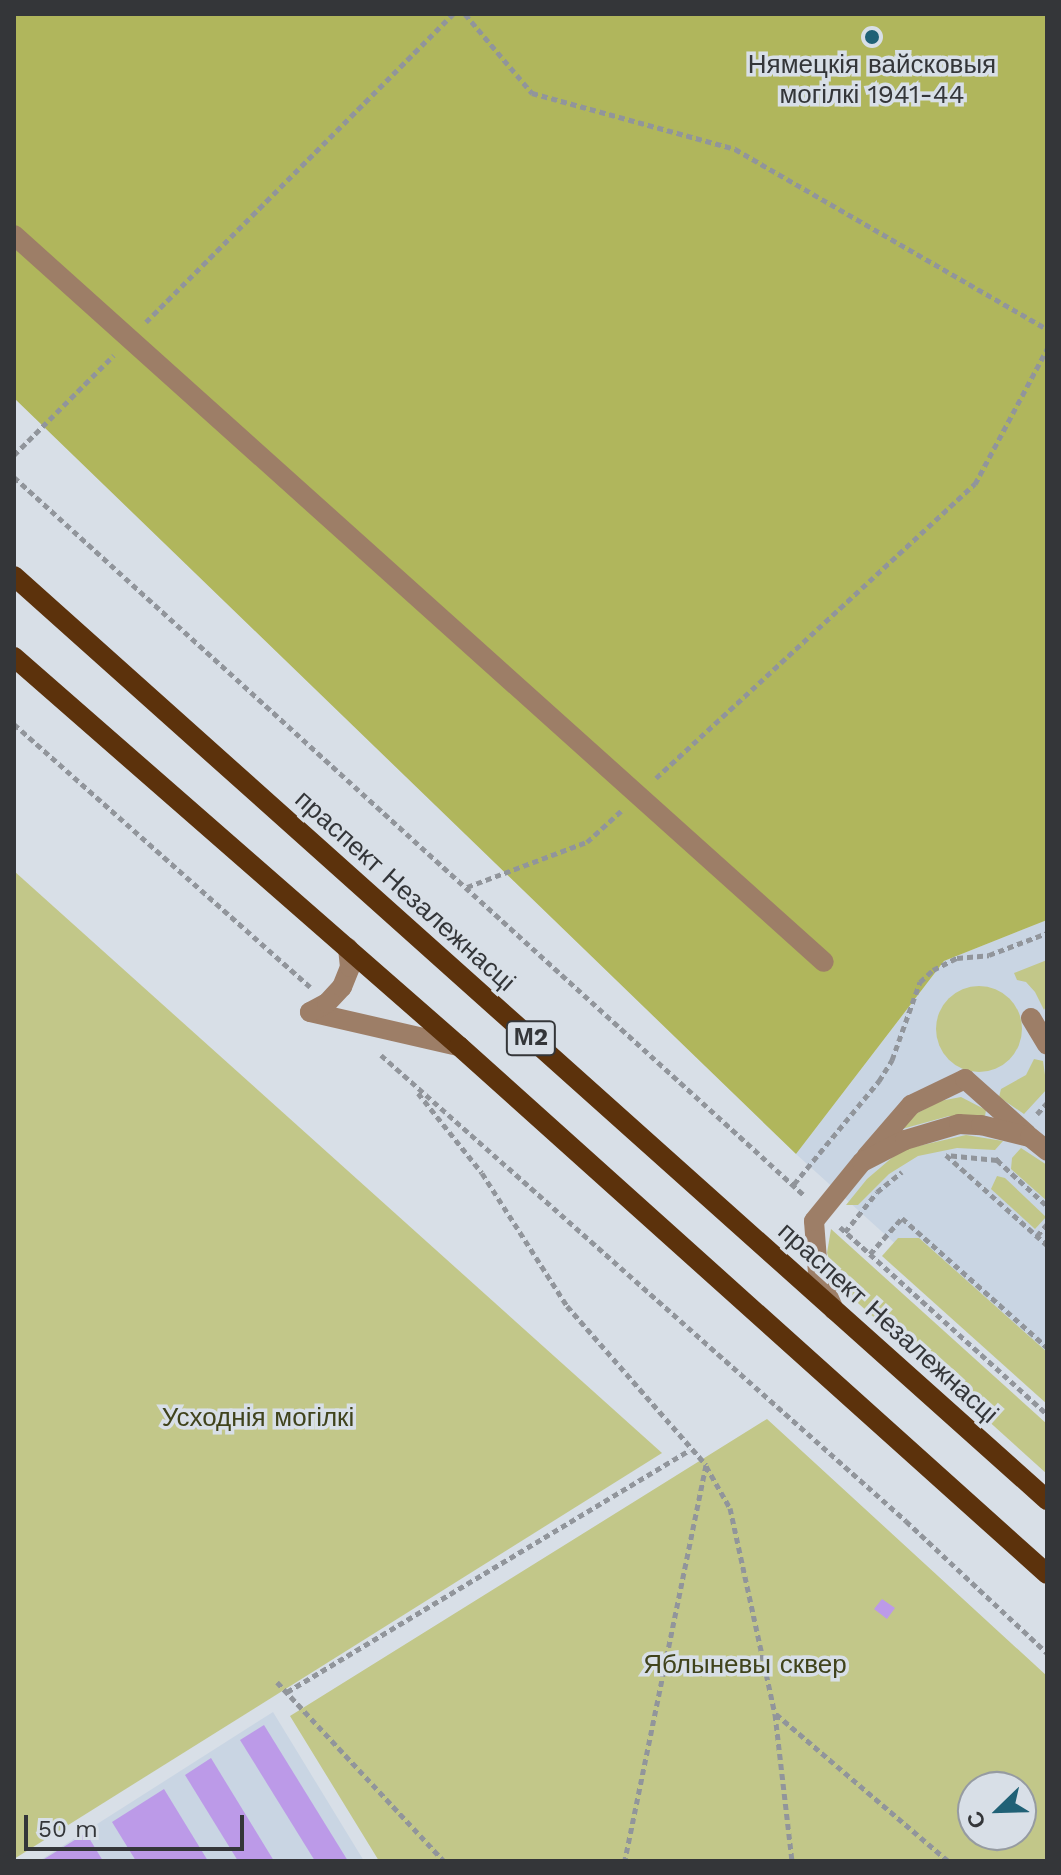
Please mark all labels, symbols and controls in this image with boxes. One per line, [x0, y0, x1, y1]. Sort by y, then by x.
marker: Нямецкія вайсковыя могілкі 1941-44 [863, 28, 881, 46]
place label: Нямецкія вайсковыя могілкі 1941-44 [748, 49, 996, 110]
street label: праспект Незалежнасці [289, 784, 521, 998]
road number: М2 [505, 1018, 557, 1058]
street label: праспект Незалежнасці [772, 1216, 1004, 1430]
park label: Усходнія могілкі [162, 1402, 354, 1434]
park label: Яблыневы сквер [643, 1649, 847, 1681]
north arrow [957, 1771, 1037, 1851]
scale bar [28, 1799, 248, 1849]
text: С [962, 1808, 991, 1832]
text: 50 m [38, 1815, 98, 1843]

